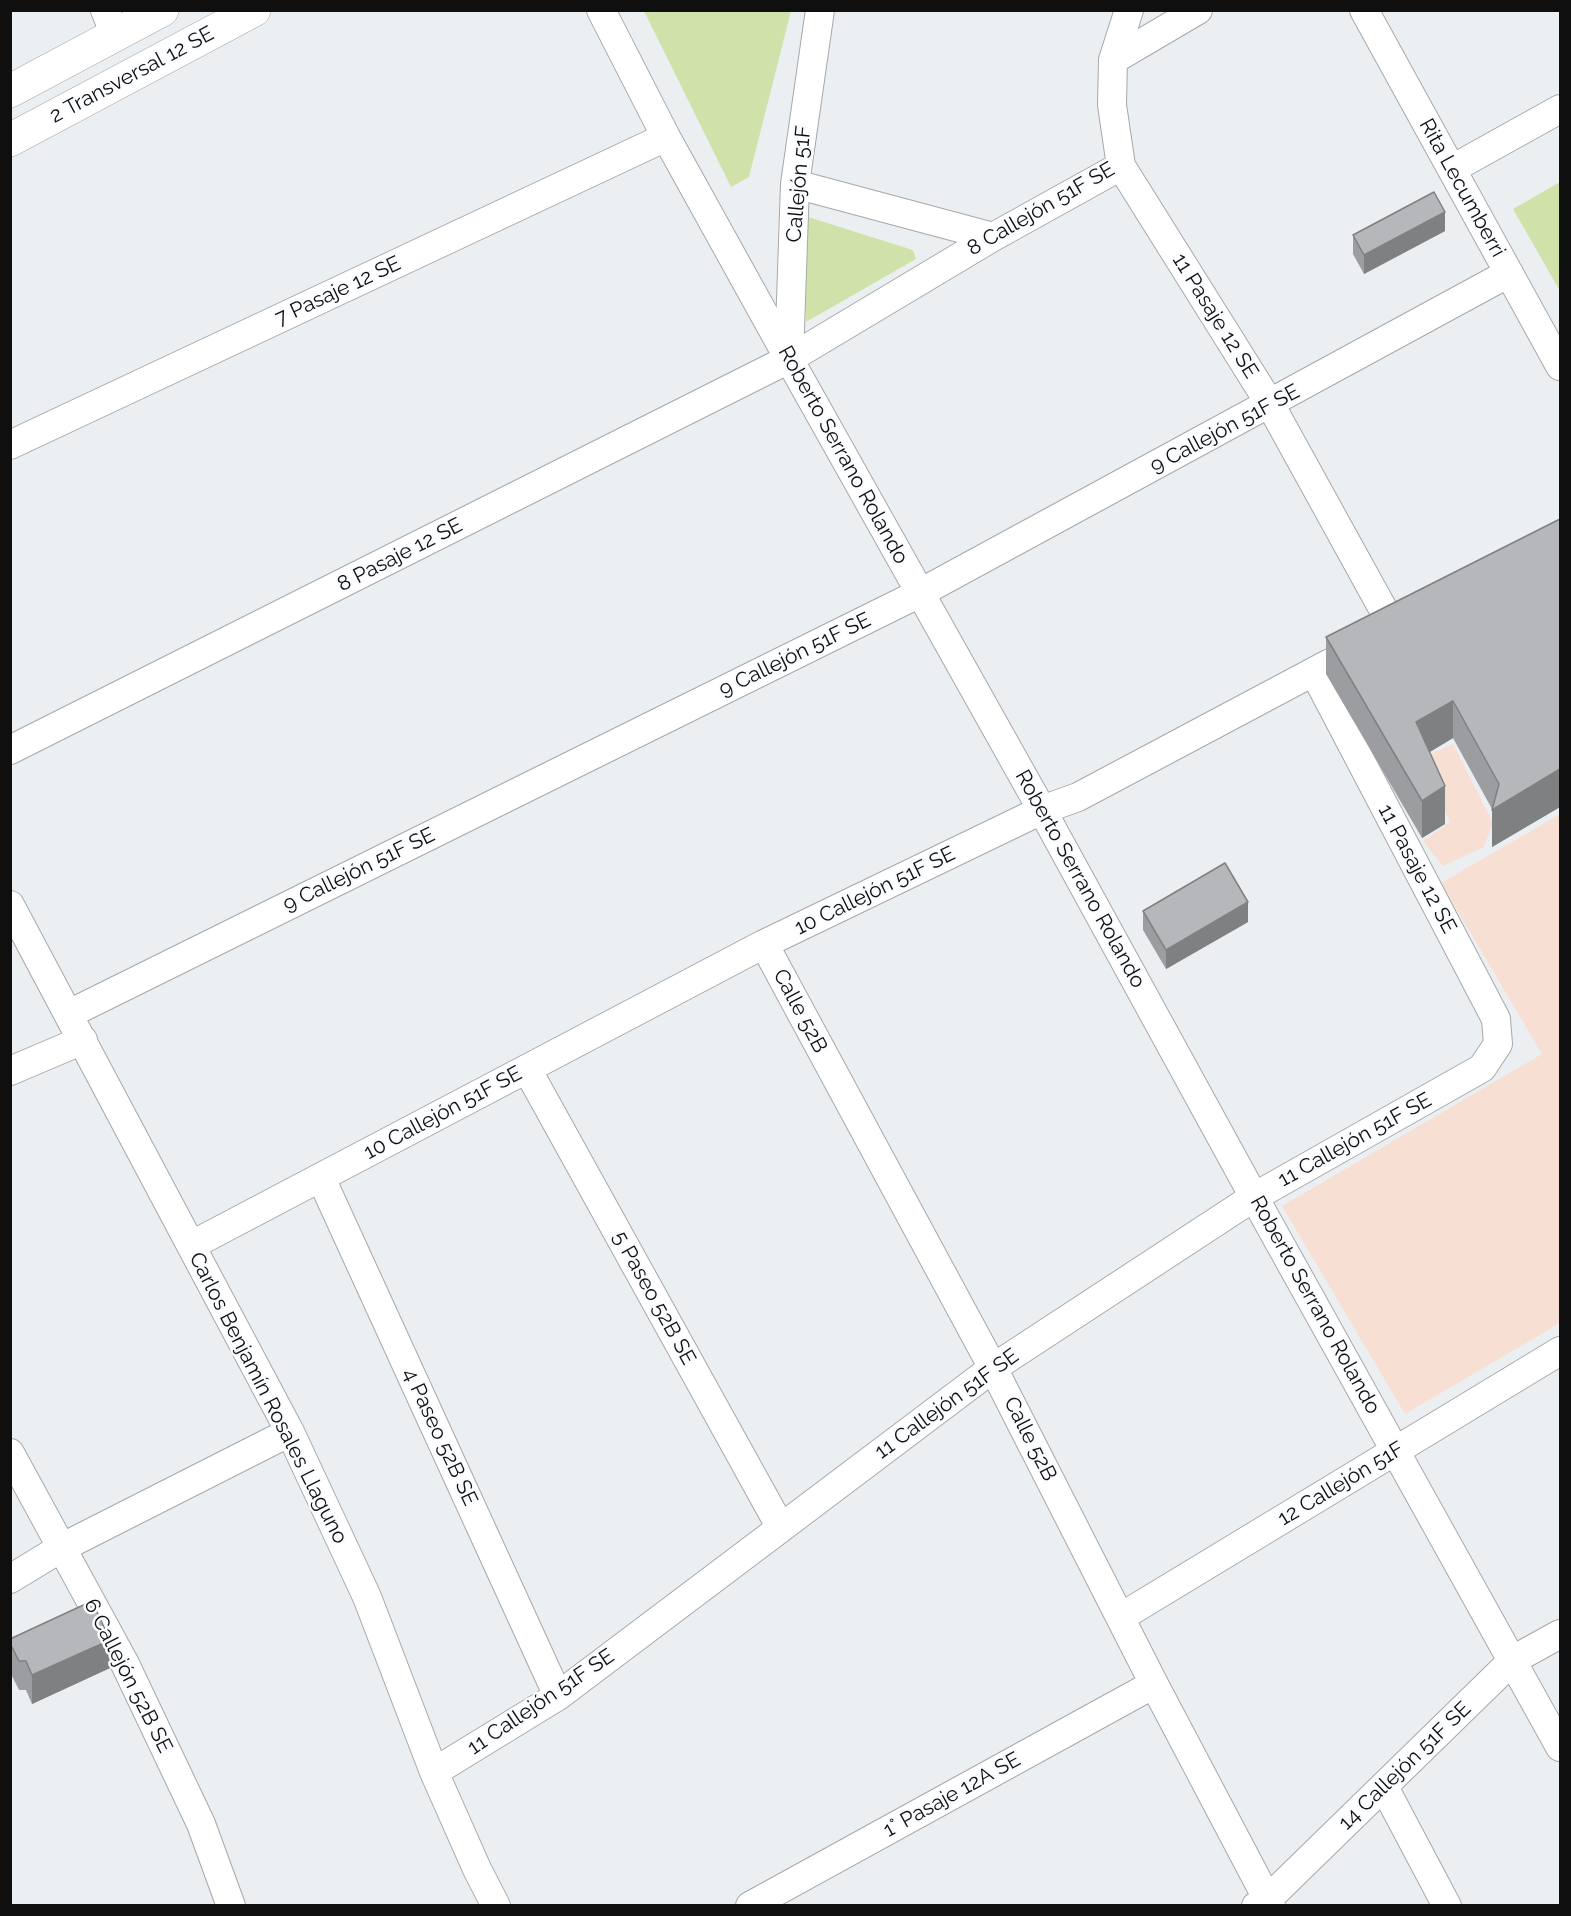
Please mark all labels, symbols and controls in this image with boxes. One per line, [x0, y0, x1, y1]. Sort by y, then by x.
street label: 2 Transversal 12 SE [46, 21, 218, 129]
street label: Rita Lecumberri [1414, 114, 1510, 262]
street label: Callejón 51F [781, 125, 817, 243]
street label: 8 Callejón 51F SE [963, 157, 1119, 261]
street label: 11 Pasaje 12 SE [1167, 249, 1263, 383]
street label: 7 Pasaje 12 SE [271, 251, 405, 331]
street label: Roberto Serrano Rolando [773, 342, 913, 568]
street label: 9 Callejón 51F SE [1146, 379, 1304, 479]
street label: 8 Pasaje 12 SE [333, 513, 467, 597]
street label: 9 Callejón 51F SE [715, 607, 875, 703]
street label: Roberto Serrano Rolando [1010, 766, 1150, 992]
street label: 11 Pasaje 12 SE [1372, 800, 1462, 938]
street label: 9 Callejón 51F SE [279, 822, 439, 918]
street label: 10 Callejón 51F SE [791, 841, 959, 941]
street label: Calle 52B [767, 965, 833, 1057]
street label: 10 Callejón 51F SE [360, 1061, 526, 1165]
street label: 11 Callejón 51F SE [1274, 1087, 1436, 1193]
street label: Roberto Serrano Rolando [1245, 1192, 1385, 1418]
street label: 5 Paseo 52B SE [607, 1227, 701, 1369]
street label: Carlos Benjamín Rosales Llaguno [183, 1248, 353, 1548]
street label: 11 Callejón 51F SE [870, 1343, 1024, 1465]
street label: 4 Paseo 52B SE [397, 1364, 483, 1510]
street label: Calle 52B [998, 1393, 1062, 1485]
street label: 12 Callejón 51F [1273, 1437, 1409, 1531]
street label: 6 Callejón 52B SE [78, 1595, 178, 1757]
street label: 11 Callejón 51F SE [463, 1644, 619, 1760]
street label: 14 Callejón 51F SE [1334, 1697, 1476, 1835]
street label: 1° Pasaje 12A SE [879, 1747, 1025, 1843]

